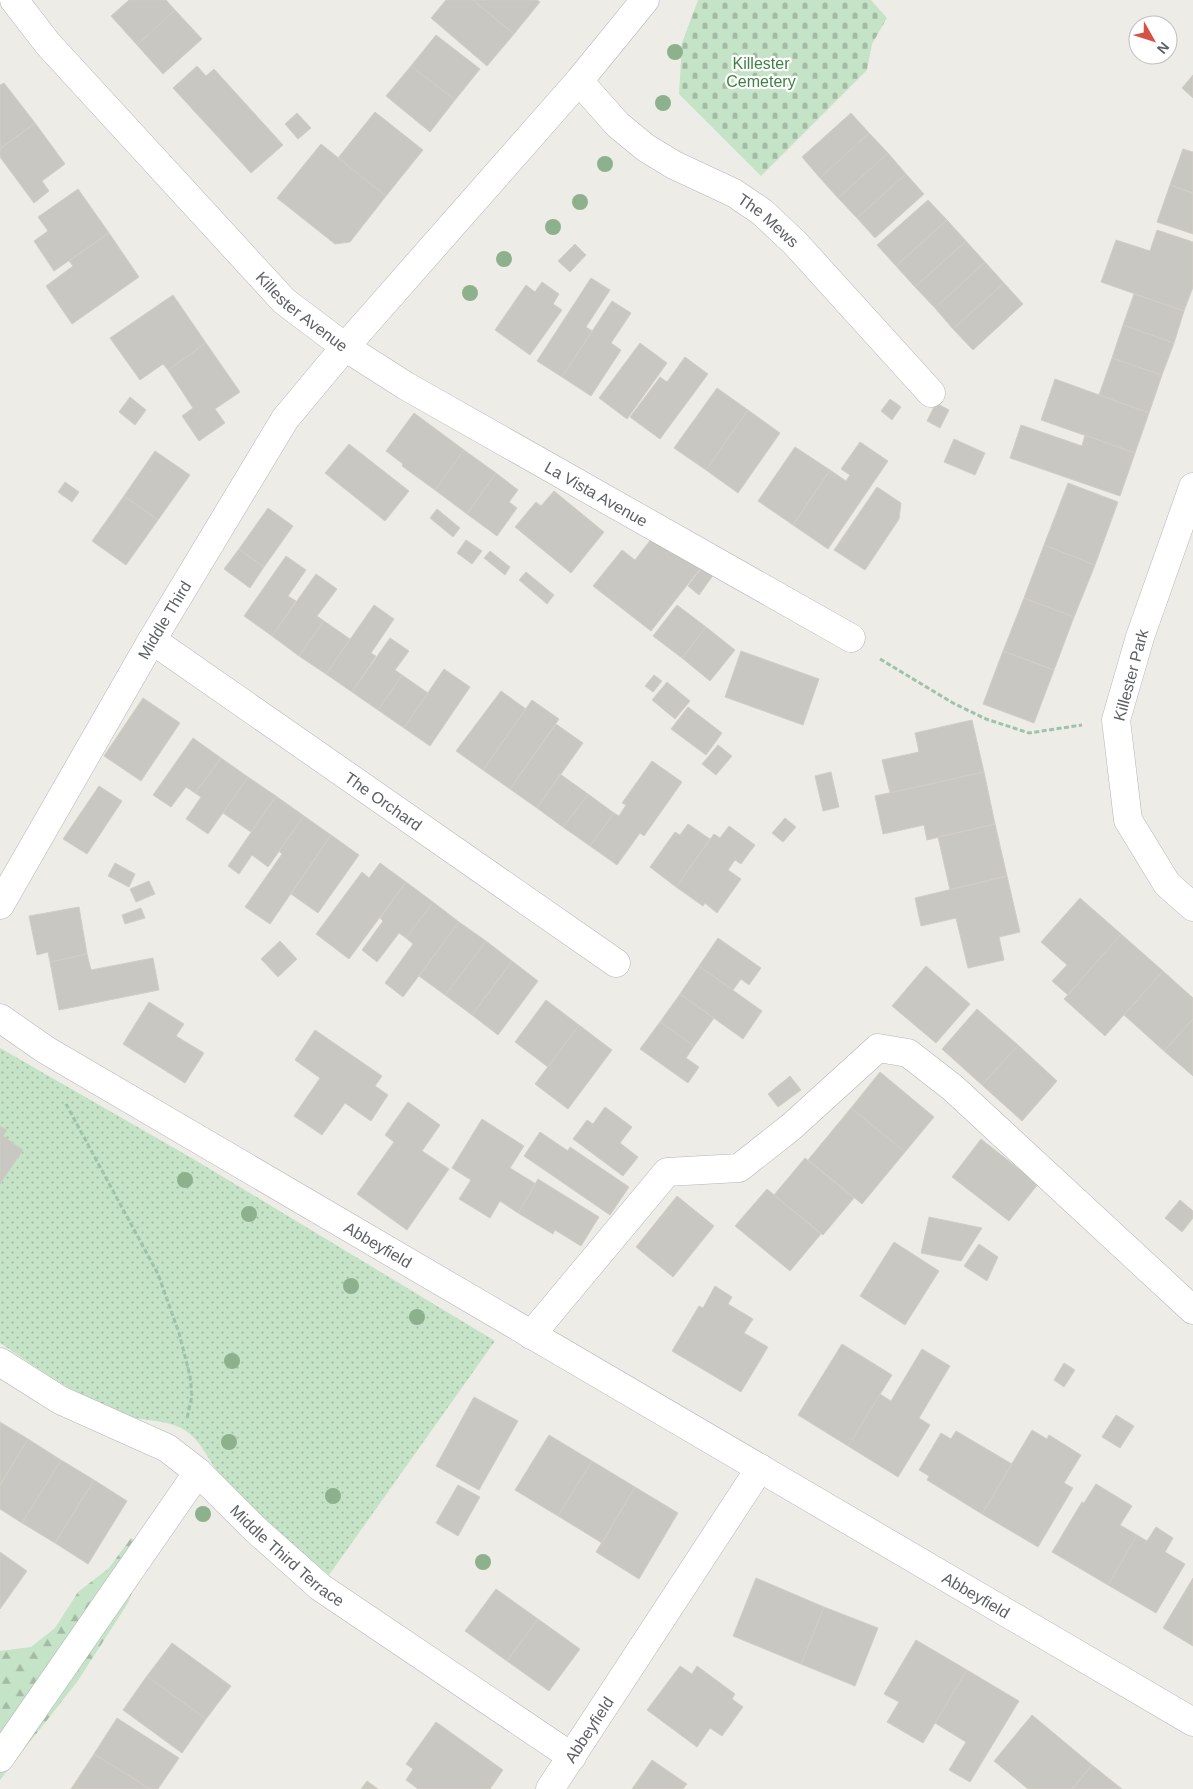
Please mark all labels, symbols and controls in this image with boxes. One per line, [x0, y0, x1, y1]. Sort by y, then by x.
north arrow [1128, 15, 1178, 65]
text: N [1154, 39, 1173, 57]
park label: Killester Cemetery [726, 55, 796, 90]
street label: The Mews [735, 190, 802, 250]
street label: Killester Avenue [253, 268, 351, 355]
street label: La Vista Avenue [542, 458, 651, 530]
street label: Middle Third [134, 578, 194, 662]
street label: Killester Park [1111, 626, 1152, 723]
street label: The Orchard [342, 768, 425, 834]
street label: Abbeyfield [342, 1218, 415, 1271]
street label: Middle Third Terrace [227, 1501, 348, 1609]
street label: Abbeyfield [940, 1569, 1013, 1621]
street label: Abbeyfield [561, 1694, 616, 1766]

